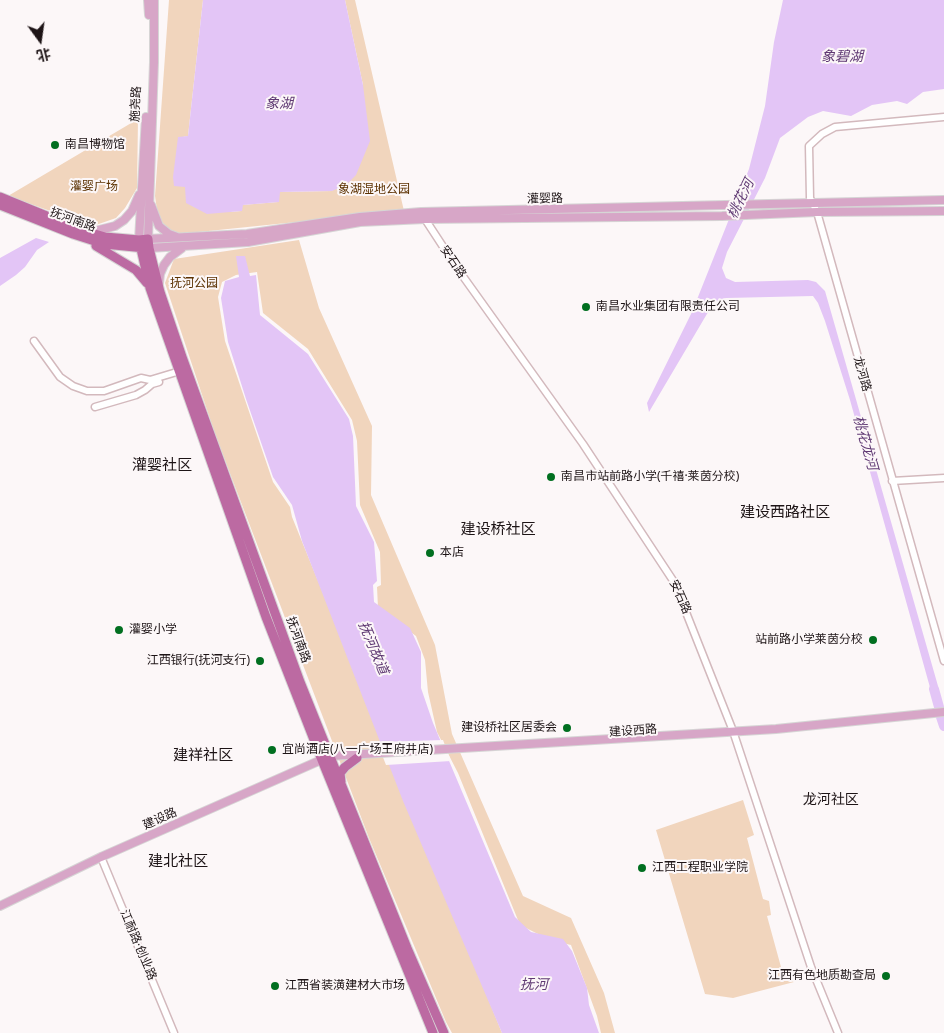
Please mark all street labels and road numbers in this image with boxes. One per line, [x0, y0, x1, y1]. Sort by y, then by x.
street label: 施尧路 [128, 86, 144, 122]
street label: 灌婴路 [527, 191, 563, 207]
street label: 抚河南路 [48, 205, 98, 235]
street label: 安石路 [437, 243, 469, 281]
street label: 龙河路 [850, 355, 874, 393]
street label: 安石路 [666, 578, 694, 616]
street label: 抚河南路 [283, 615, 313, 665]
street label: 建设西路 [609, 722, 657, 740]
street label: 建设路 [141, 805, 179, 833]
street label: 江耐路·创业路 [117, 908, 159, 982]

